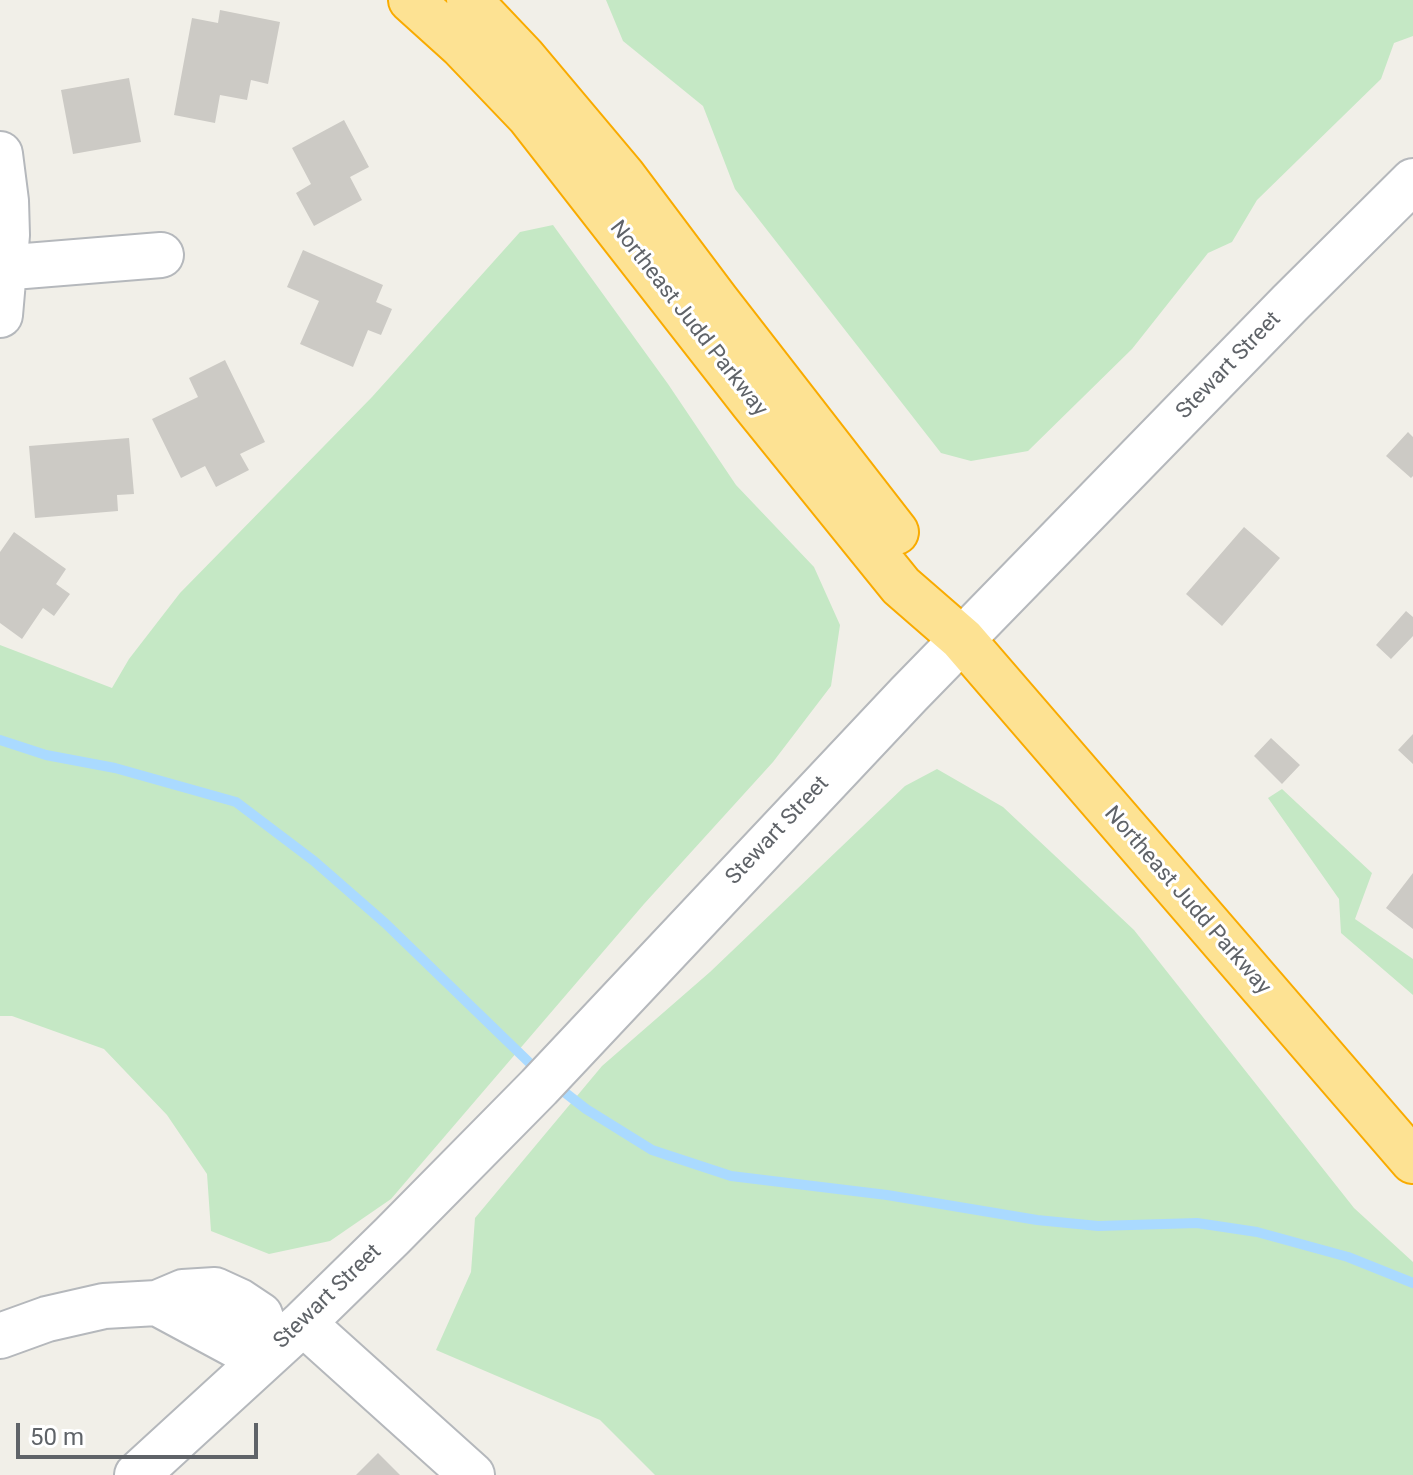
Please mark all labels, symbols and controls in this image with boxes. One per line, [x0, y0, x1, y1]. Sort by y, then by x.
street label: Northeast Judd Parkway [603, 216, 773, 422]
street label: Stewart Street [1171, 307, 1287, 425]
street label: Stewart Street [721, 771, 835, 891]
street label: Northeast Judd Parkway [1098, 801, 1276, 1001]
street label: Stewart Street [269, 1239, 387, 1355]
scale bar [20, 1407, 262, 1457]
text: 50 m [30, 1423, 84, 1451]

